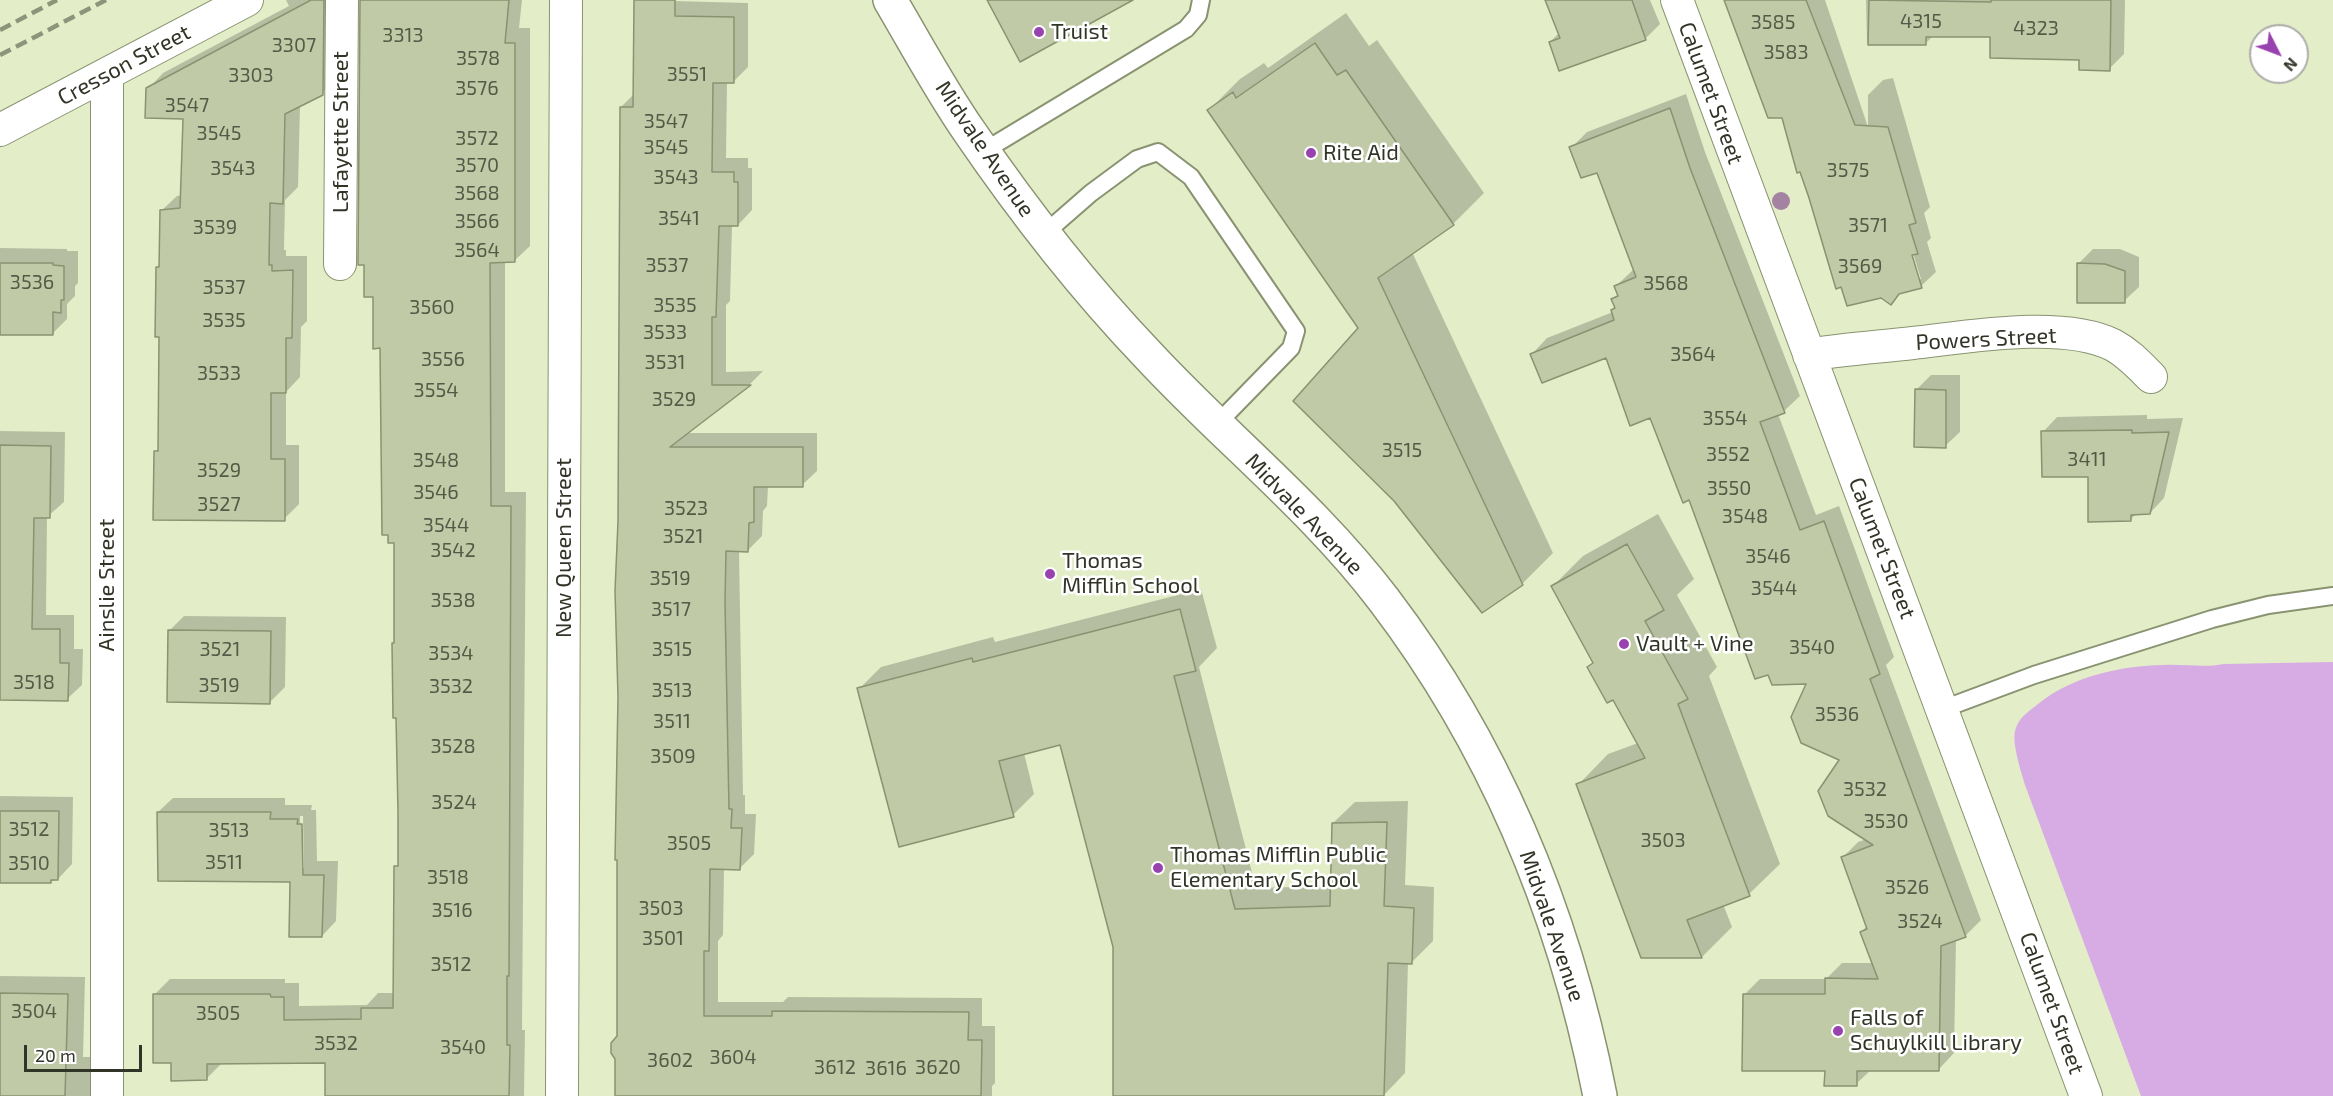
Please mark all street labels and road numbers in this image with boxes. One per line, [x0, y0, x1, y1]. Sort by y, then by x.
street label: Calumet Street [1673, 18, 1749, 168]
street label: Cresson Street [53, 19, 195, 111]
street label: Lafayette Street [328, 51, 354, 213]
street label: Midvale Avenue [930, 76, 1040, 222]
street label: Powers Street [1915, 322, 2057, 356]
street label: Midvale Avenue [1240, 448, 1368, 580]
street label: New Queen Street [551, 458, 577, 638]
street label: Calumet Street [1843, 474, 1921, 622]
street label: Ainslie Street [94, 519, 120, 651]
street label: Midvale Avenue [1514, 847, 1590, 1005]
street label: Calumet Street [2014, 928, 2090, 1078]

